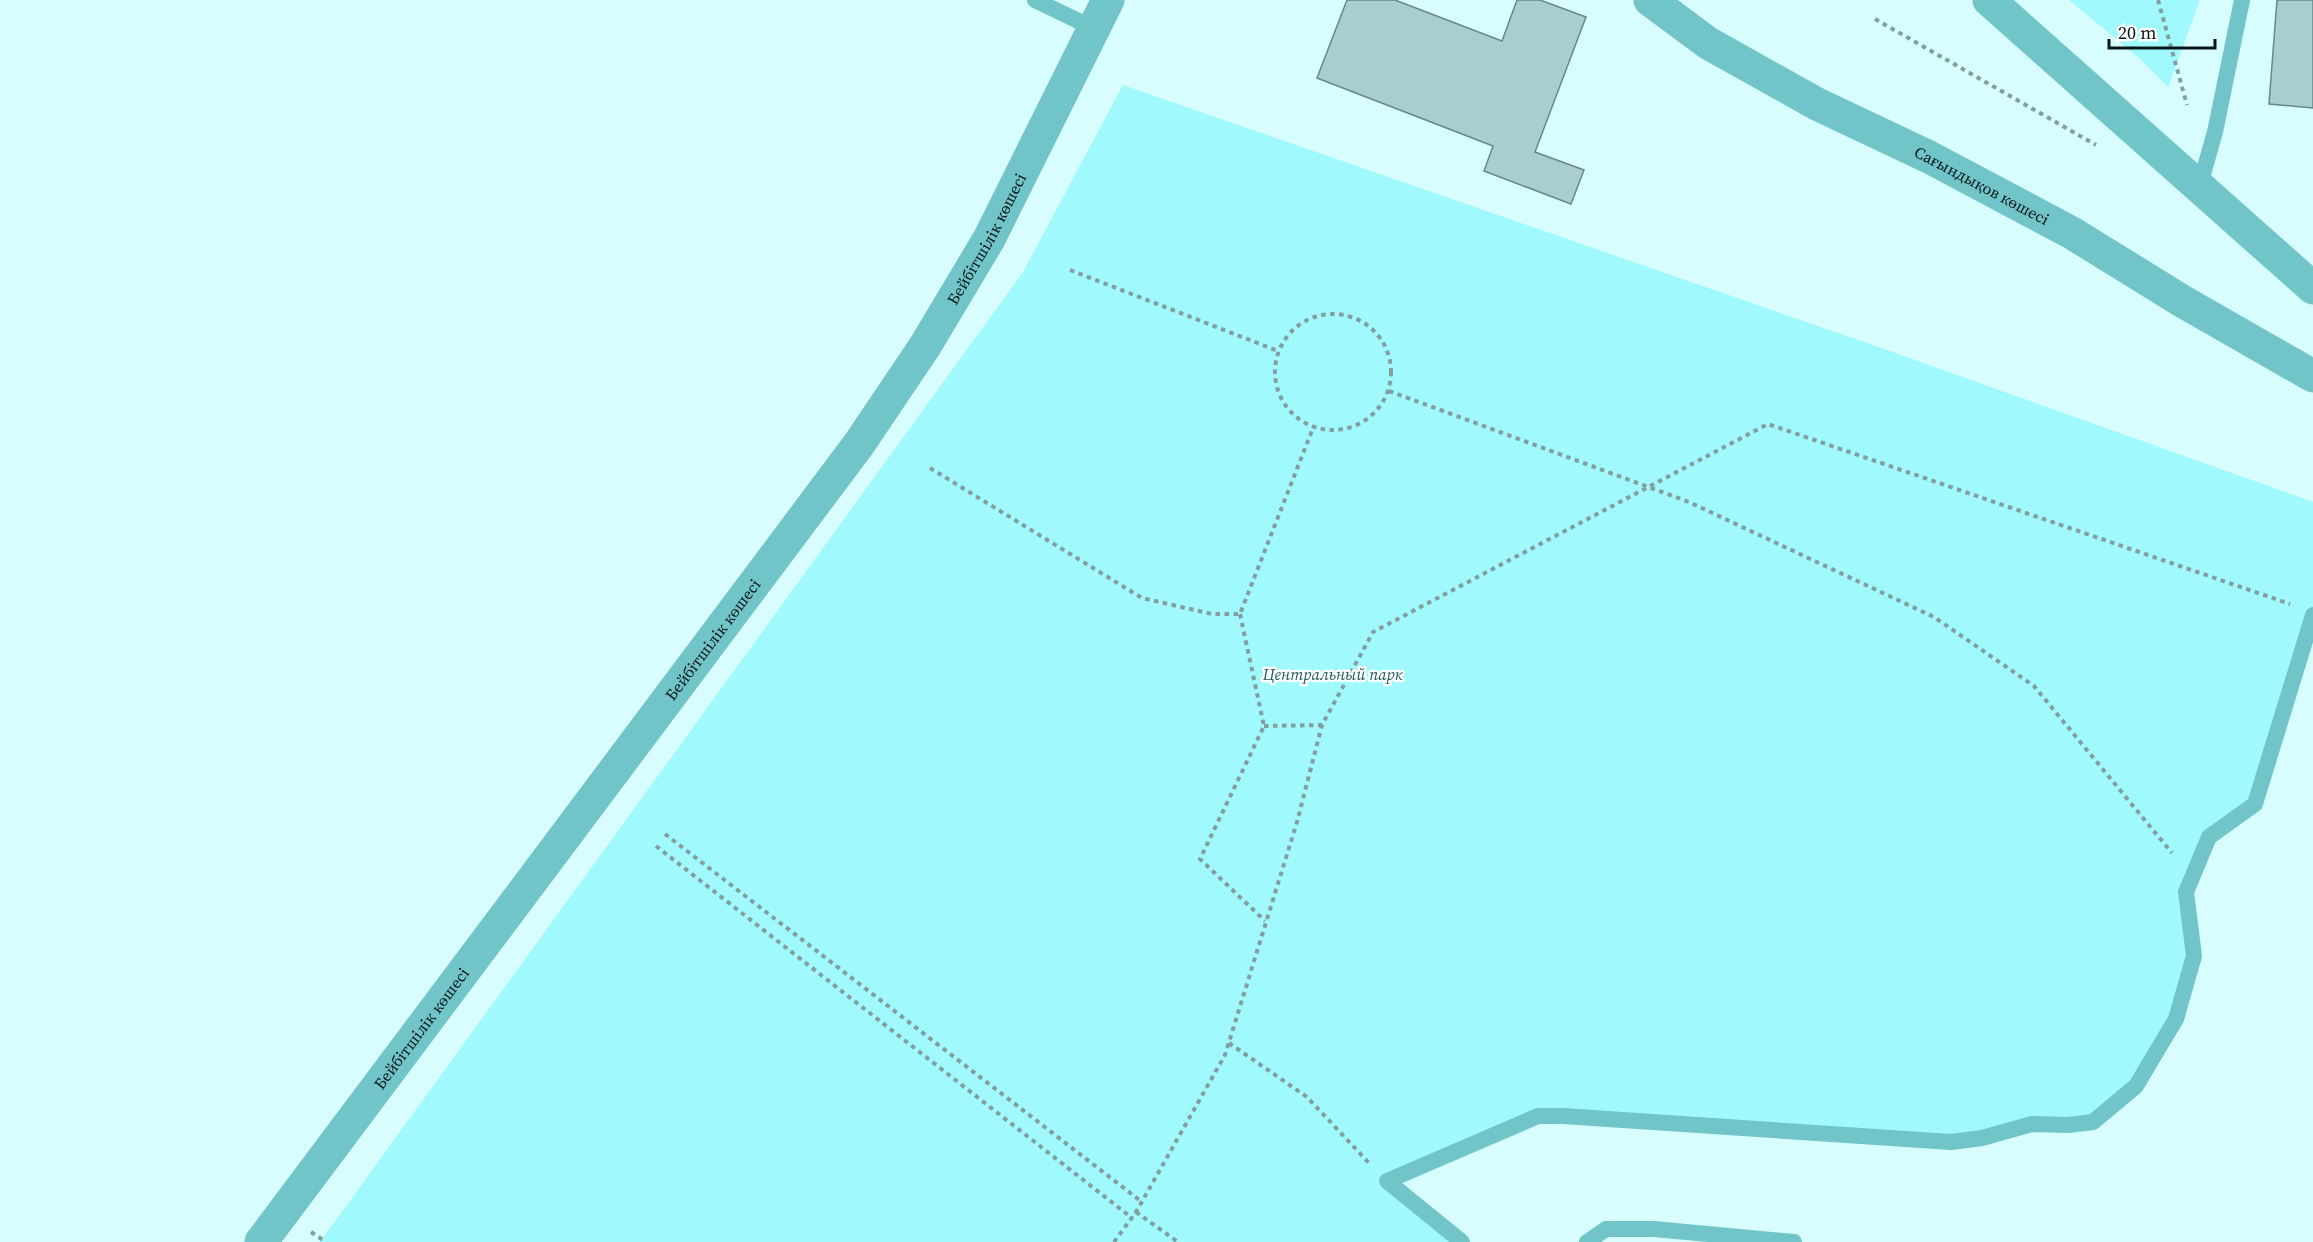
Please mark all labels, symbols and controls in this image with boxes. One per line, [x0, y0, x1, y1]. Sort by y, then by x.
scale bar [2109, 12, 2216, 50]
text: 20 m [2118, 20, 2156, 45]
street label: Сағындықов көшесі [1911, 141, 2053, 230]
street label: Бейбітшілік көшесі [941, 169, 1031, 308]
street label: Бейбітшілік көшесі [660, 574, 765, 705]
park label: Центральный парк [1262, 663, 1403, 685]
street label: Бейбітшілік көшесі [368, 963, 474, 1094]

